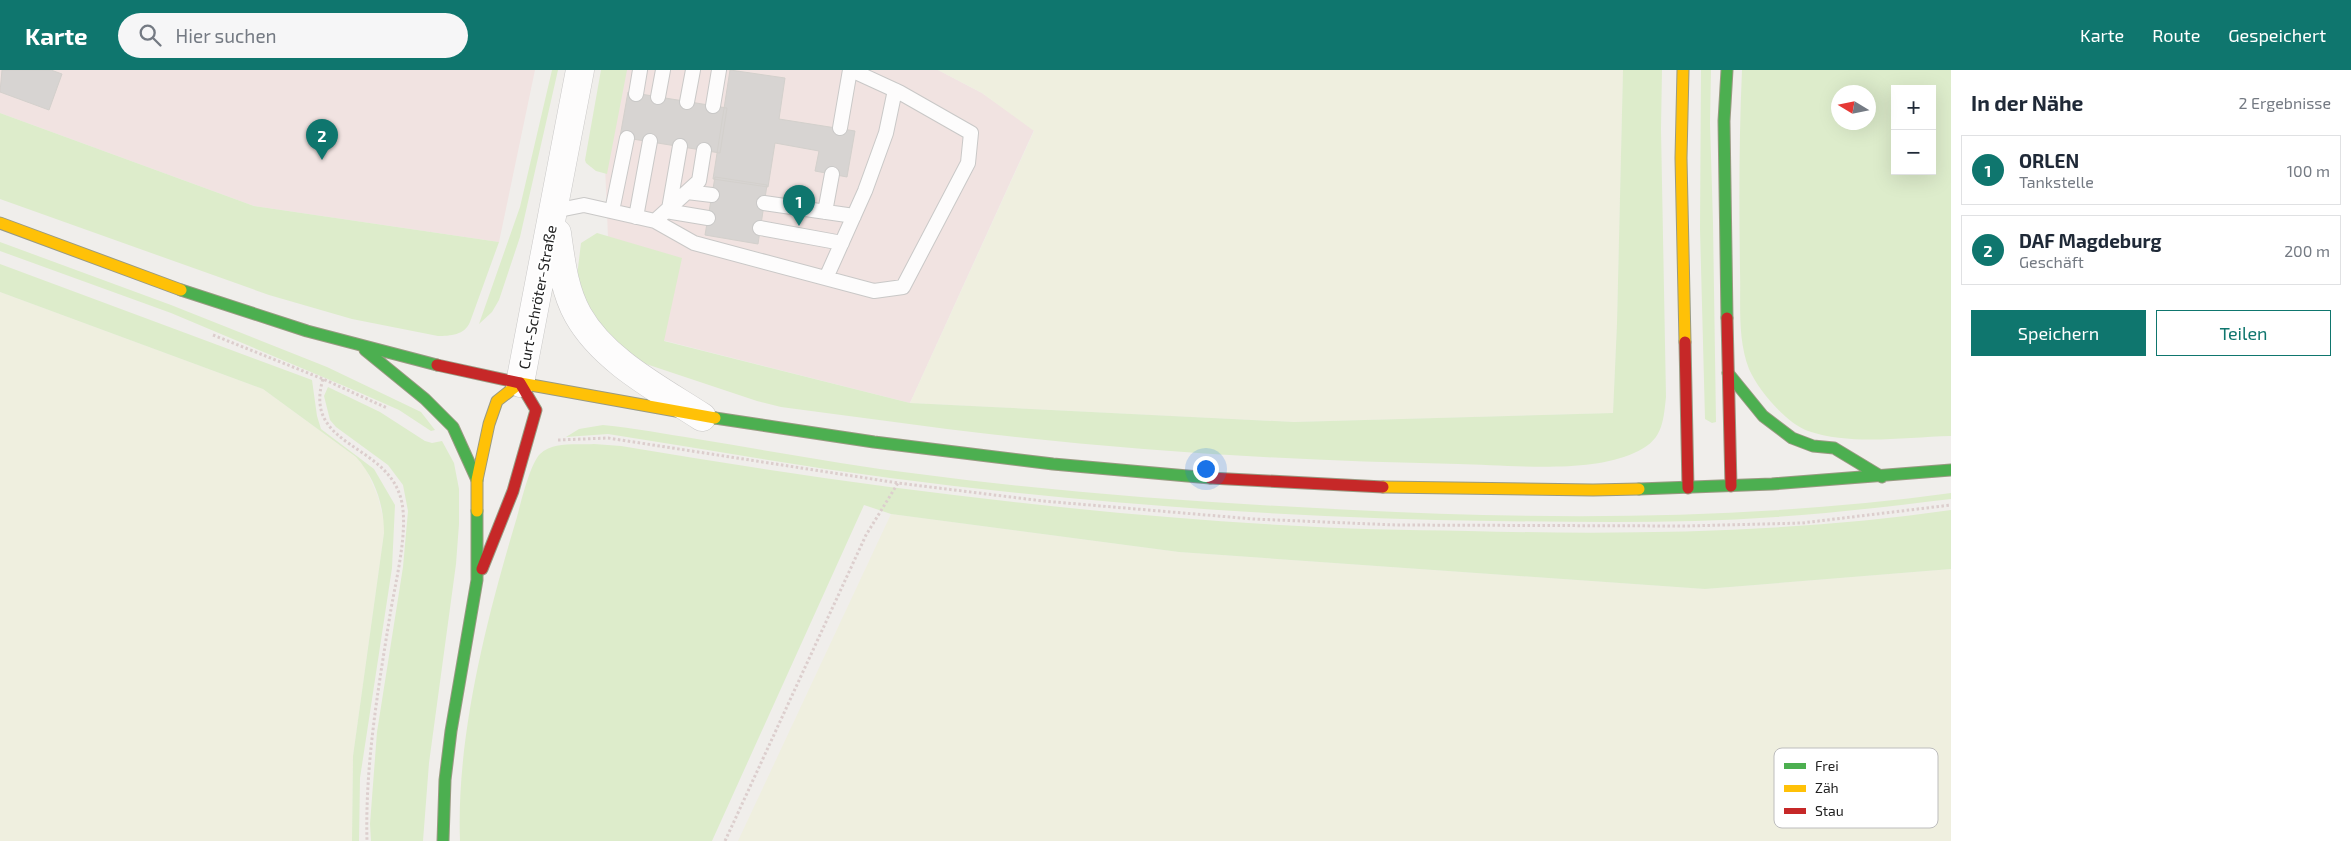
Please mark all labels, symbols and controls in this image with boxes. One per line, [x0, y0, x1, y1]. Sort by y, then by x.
search box [118, 13, 468, 58]
text: Karte [25, 21, 88, 50]
icon: search [136, 21, 164, 49]
text: Hier suchen [176, 24, 277, 47]
text: Karte [2080, 24, 2124, 46]
text: Route [2152, 24, 2200, 46]
text: Gespeichert [2228, 24, 2326, 46]
north arrow [1831, 85, 1876, 130]
map controls [1891, 85, 1936, 175]
button: + [1891, 85, 1936, 130]
text: In der Nähe [1971, 90, 2083, 115]
text: 2 Ergebnisse [2238, 93, 2331, 112]
pin: 2 [306, 119, 338, 160]
button: − [1891, 130, 1936, 175]
text: ORLEN [2019, 149, 2079, 172]
text: 1 [1985, 161, 1991, 180]
text: 100 m [2287, 161, 2330, 180]
text: Tankstelle [2019, 172, 2094, 191]
pin: 1 [783, 185, 815, 226]
street label: Curt-Schröter-Straße [514, 223, 560, 371]
text: DAF Magdeburg [2019, 229, 2162, 252]
text: 2 [1983, 241, 1993, 260]
text: 200 m [2284, 241, 2330, 260]
text: Geschäft [2019, 252, 2084, 271]
button: Speichern [1971, 310, 2146, 356]
button: Teilen [2156, 310, 2331, 356]
your location [1193, 456, 1219, 482]
legend [1774, 748, 1938, 828]
text: Frei [1815, 757, 1839, 774]
text: Zäh [1815, 779, 1839, 796]
text: Stau [1815, 802, 1844, 819]

